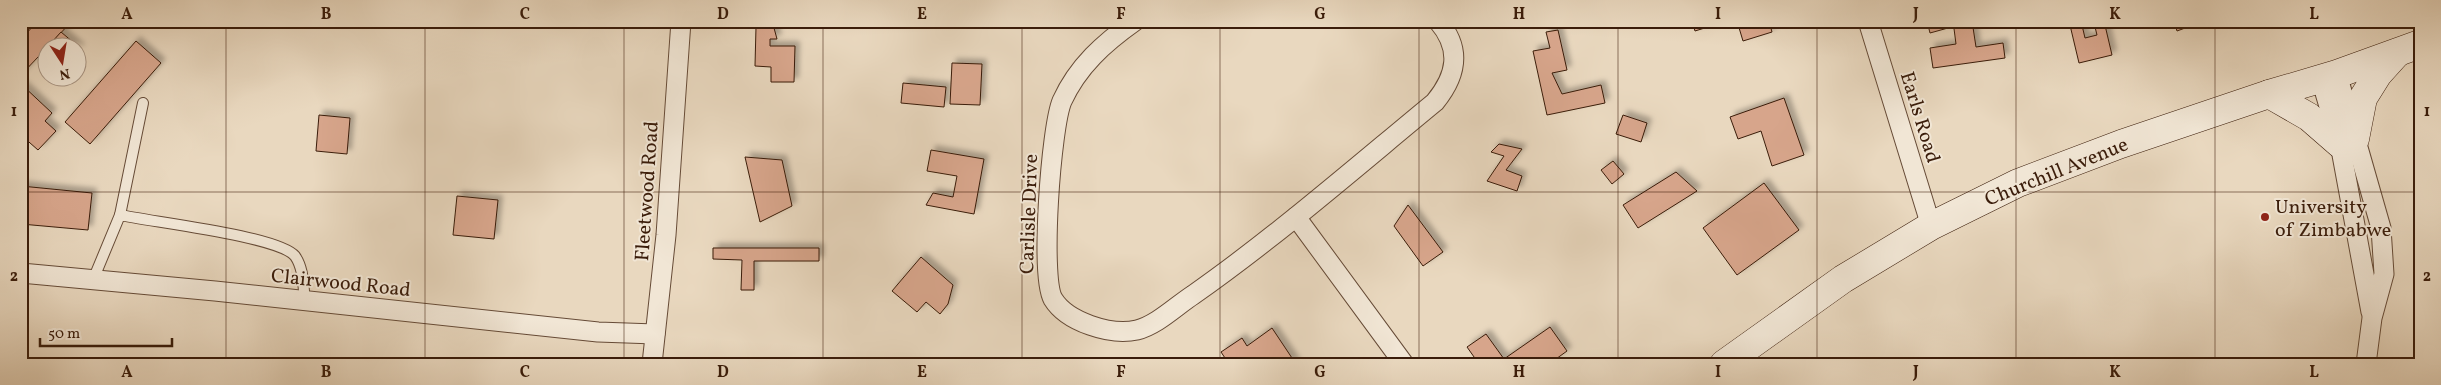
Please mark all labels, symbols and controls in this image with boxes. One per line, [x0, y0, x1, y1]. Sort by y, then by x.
text: A [121, 4, 133, 26]
text: B [321, 4, 332, 26]
text: C [520, 4, 530, 26]
text: D [717, 4, 729, 26]
text: E [917, 4, 927, 26]
text: F [1116, 4, 1126, 26]
text: G [1314, 4, 1326, 26]
text: H [1513, 4, 1525, 26]
text: I [1715, 4, 1721, 26]
text: J [1912, 4, 1919, 26]
text: K [2109, 4, 2121, 26]
text: L [2309, 4, 2319, 26]
north arrow [38, 38, 88, 88]
text: N [57, 63, 71, 84]
street label: Earls Road [1892, 69, 1946, 167]
text: 1 [11, 101, 17, 123]
text: 1 [2424, 101, 2430, 123]
street label: Fleetwood Road [629, 120, 667, 262]
street label: Churchill Avenue [1981, 131, 2133, 214]
street label: Carlisle Drive [1014, 153, 1046, 275]
place label: University of Zimbabwe [2275, 194, 2391, 245]
marker: University of Zimbabwe [2259, 211, 2271, 223]
street label: Clairwood Road [270, 263, 412, 305]
text: 2 [10, 266, 18, 288]
text: 2 [2423, 266, 2431, 288]
scale bar [40, 315, 172, 347]
text: 50 m [48, 324, 80, 345]
text: A [121, 362, 133, 384]
text: B [321, 362, 332, 384]
text: C [520, 362, 530, 384]
text: D [717, 362, 729, 384]
text: E [917, 362, 927, 384]
text: F [1116, 362, 1126, 384]
text: G [1314, 362, 1326, 384]
text: H [1513, 362, 1525, 384]
text: I [1715, 362, 1721, 384]
text: J [1912, 362, 1919, 384]
text: K [2109, 362, 2121, 384]
text: L [2309, 362, 2319, 384]

